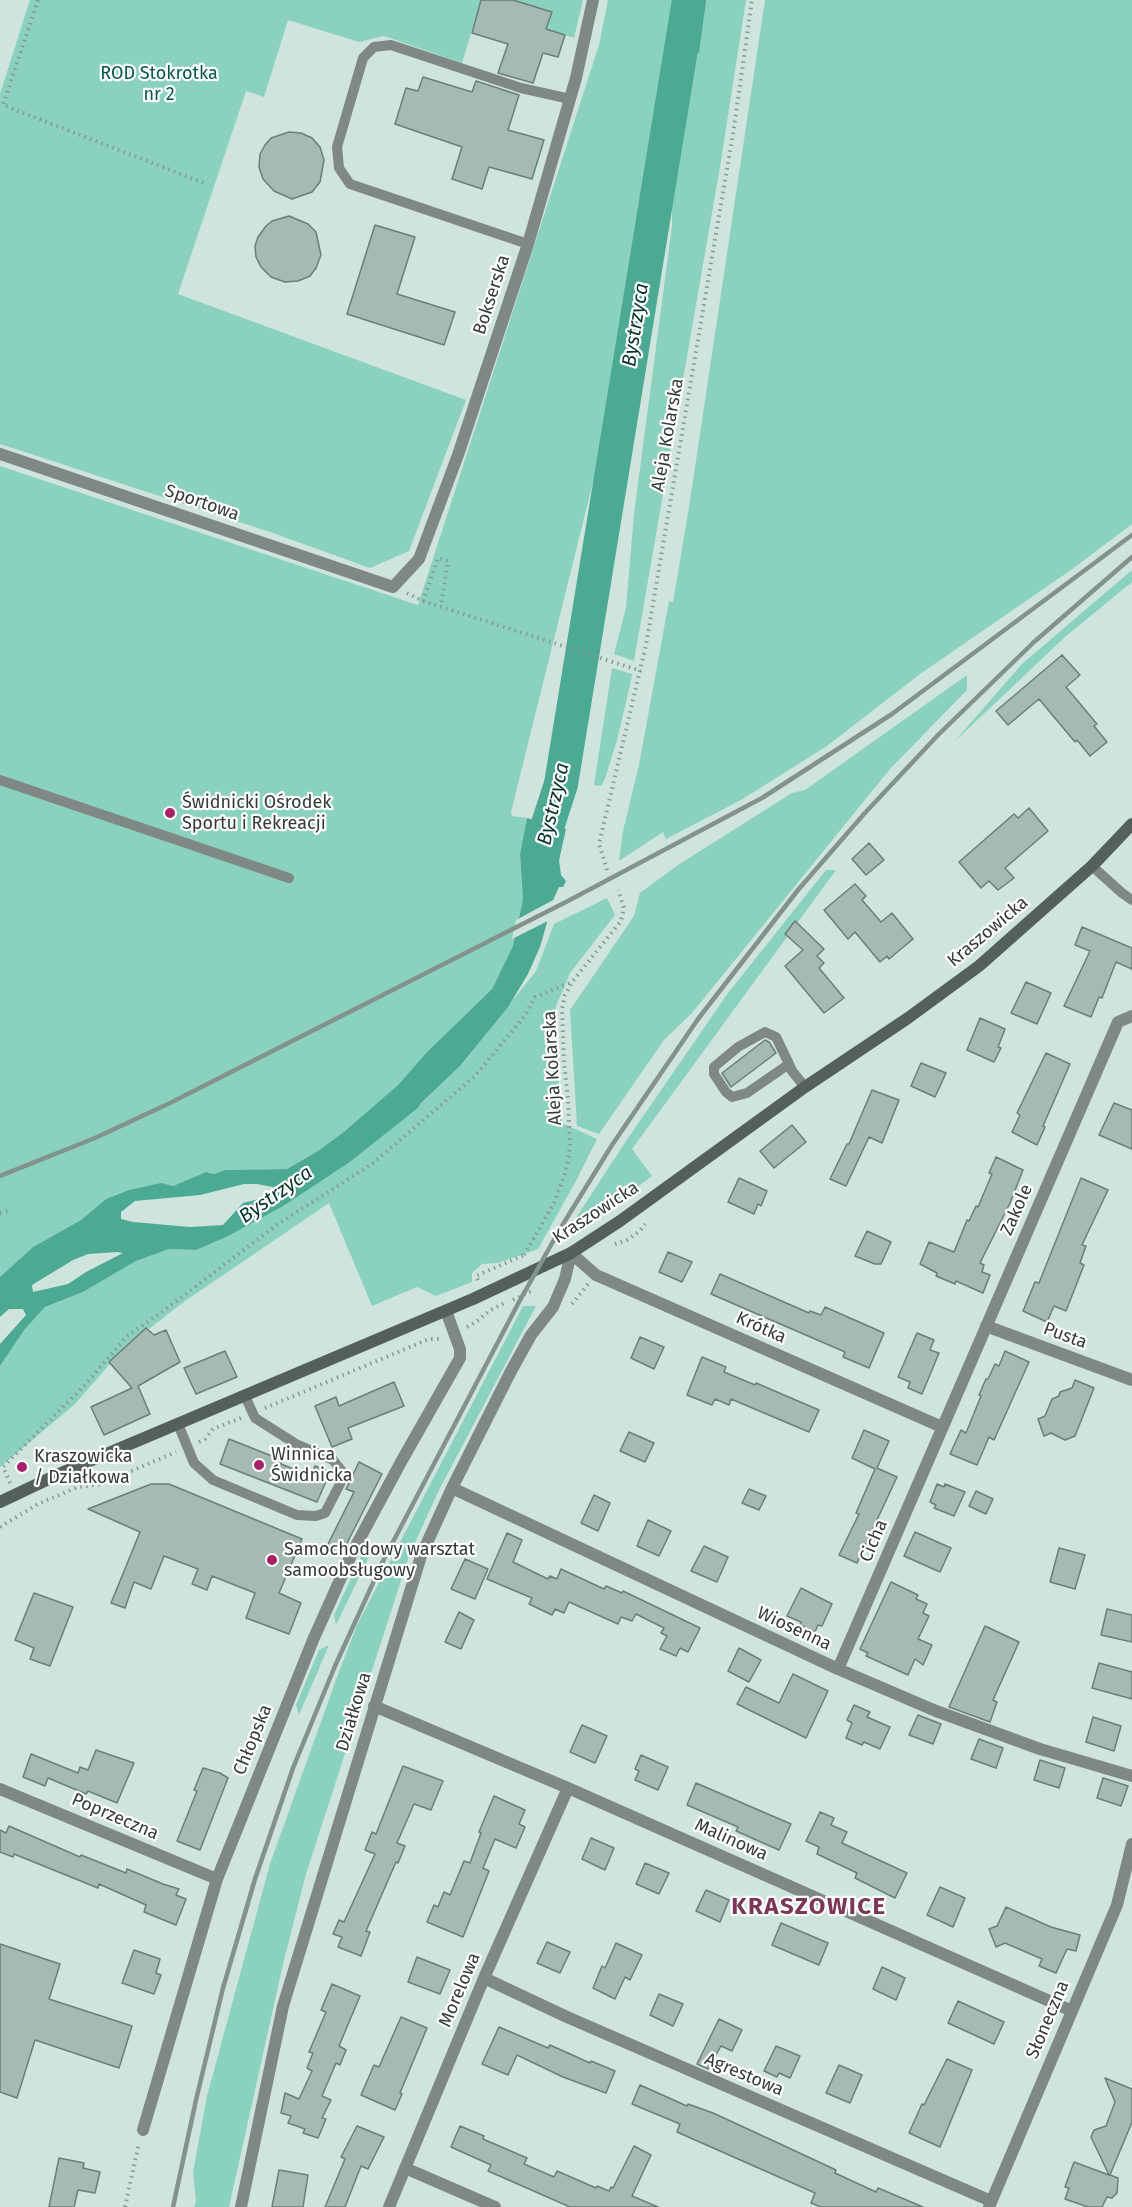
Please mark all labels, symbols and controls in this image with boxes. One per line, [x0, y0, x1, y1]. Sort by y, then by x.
park label: ROD Stokrotka nr 2 [100, 63, 218, 106]
street label: Bokserska [469, 252, 515, 338]
water label: Bystrzyca [618, 282, 654, 368]
street label: Aleja Kolarska [647, 377, 689, 493]
street label: Sportowa [162, 480, 242, 526]
water label: Bystrzyca [533, 760, 575, 848]
place label: Świdnicki Ośrodek Sportu i Rekreacji [182, 792, 331, 834]
marker: Świdnicki Ośrodek Sportu i Rekreacji [163, 806, 177, 820]
street label: Kraszowicka [943, 892, 1033, 972]
street label: Aleja Kolarska [539, 1010, 567, 1126]
water label: Bystrzyca [235, 1161, 317, 1229]
street label: Kraszowicka [549, 1177, 643, 1249]
street label: Zakole [996, 1181, 1038, 1239]
street label: Krótka [733, 1307, 789, 1349]
street label: Pusta [1040, 1318, 1090, 1354]
place label: Winnica Świdnicka [271, 1444, 353, 1486]
place label: Kraszowicka / Działkowa [34, 1446, 133, 1488]
marker: Winnica Świdnicka [252, 1458, 266, 1472]
marker: Kraszowicka / Działkowa [15, 1460, 29, 1474]
street label: Cicha [855, 1516, 893, 1566]
place label: Samochodowy warsztat samoobsługowy [284, 1539, 475, 1582]
marker: Samochodowy warsztat samoobsługowy [265, 1553, 279, 1567]
street label: Wiosenna [753, 1602, 835, 1656]
street label: Działkowa [332, 1670, 376, 1754]
street label: Chłopska [229, 1702, 277, 1778]
street label: Poprzeczna [68, 1789, 162, 1845]
street label: Malinowa [691, 1814, 771, 1866]
district label: KRASZOWICE [731, 1893, 887, 1921]
street label: Morelowa [435, 1949, 485, 2031]
street label: Słoneczna [1022, 1978, 1074, 2062]
street label: Agrestowa [701, 2049, 787, 2101]

